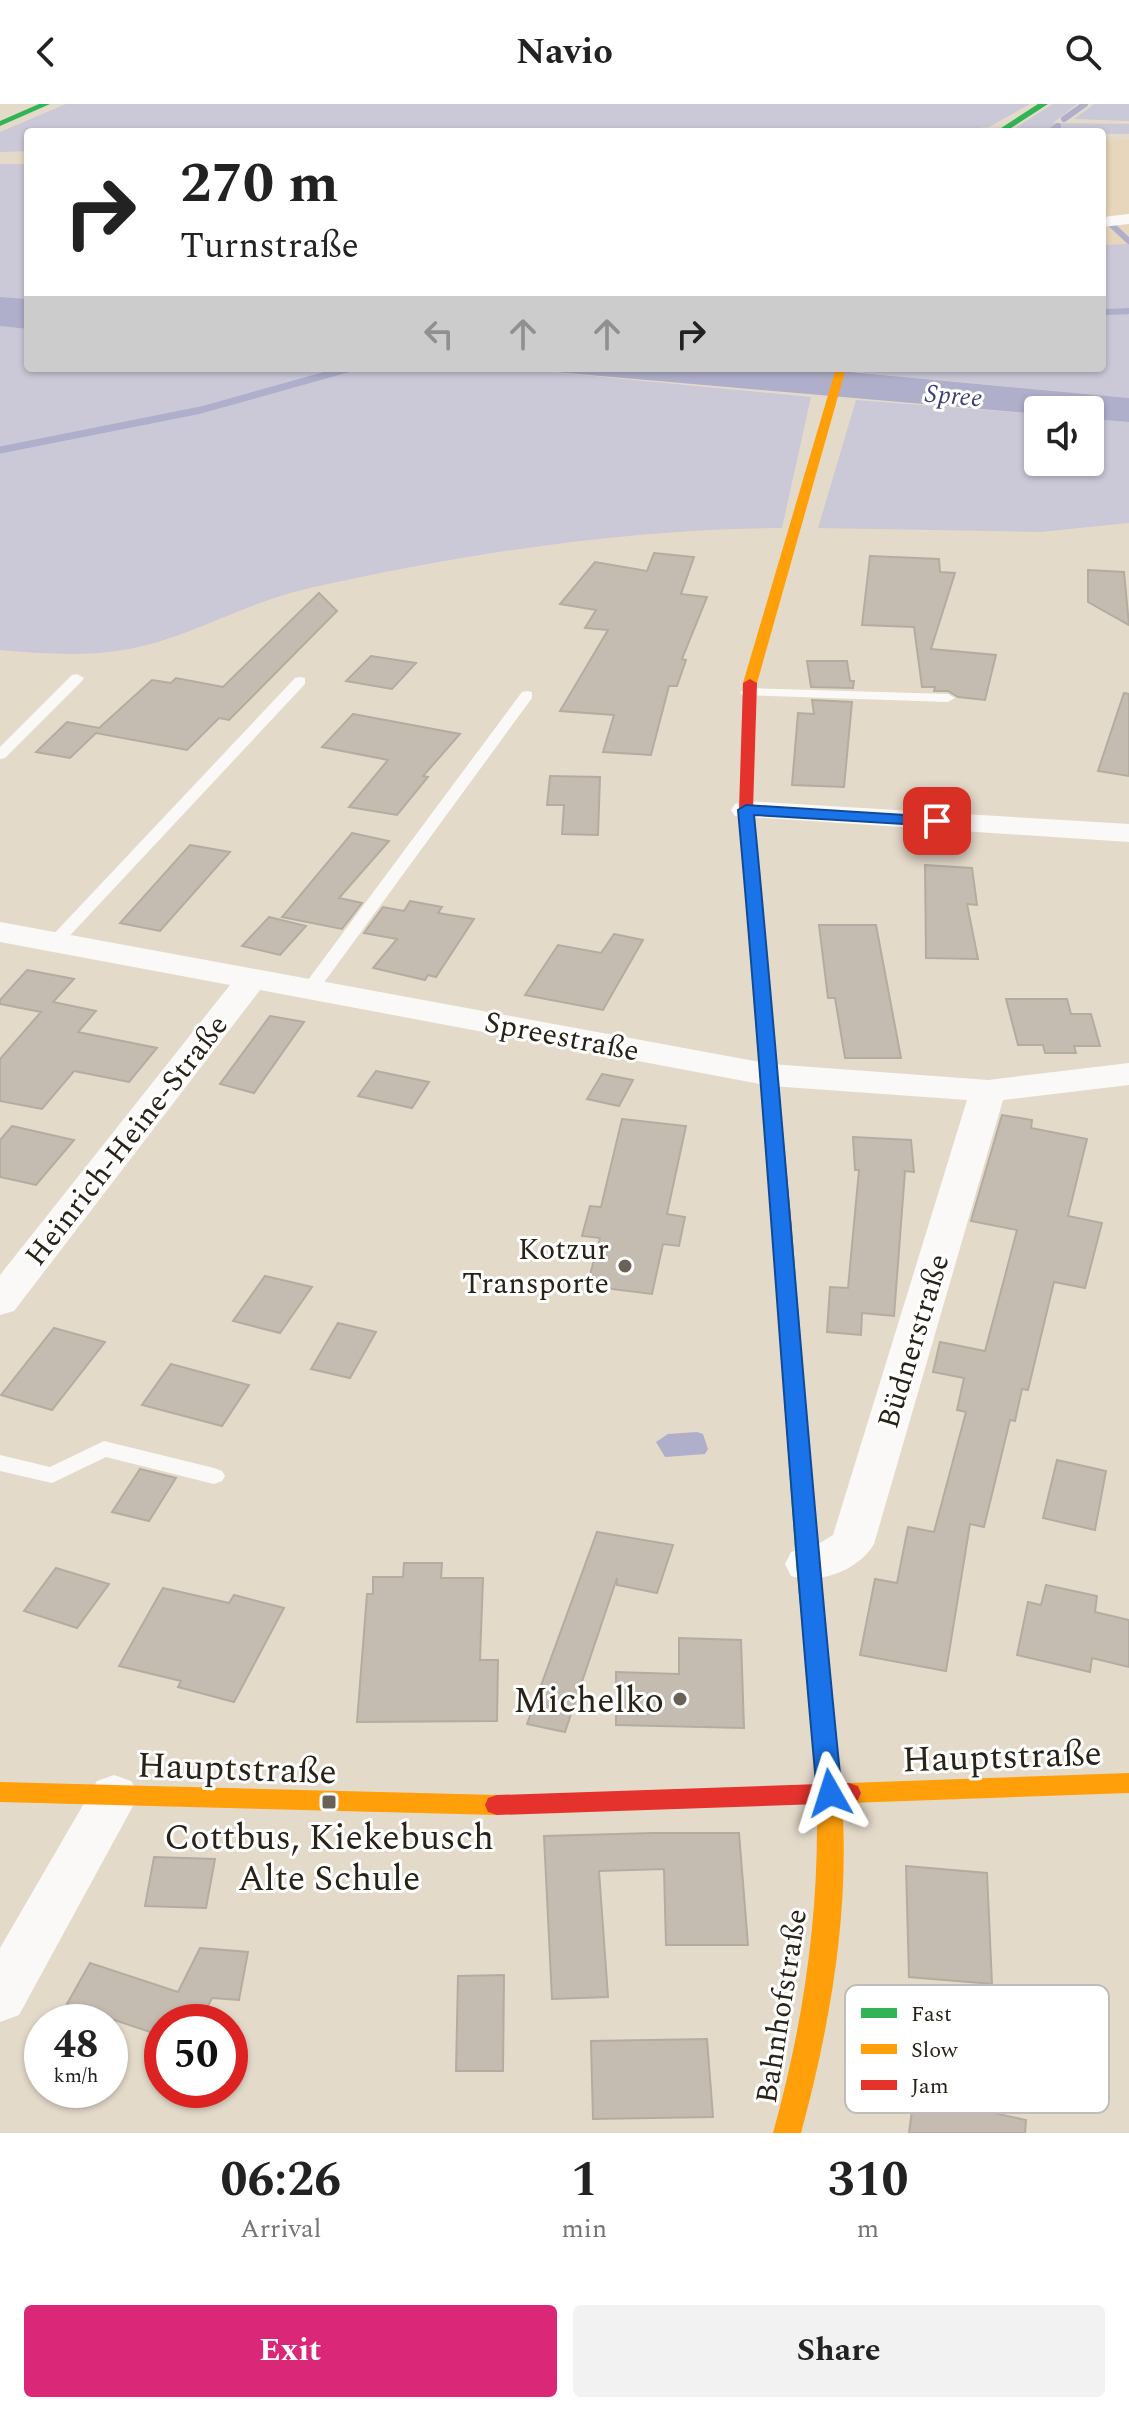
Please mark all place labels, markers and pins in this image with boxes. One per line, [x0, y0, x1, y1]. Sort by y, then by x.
pin [903, 787, 971, 855]
place label: Kotzur Transporte [462, 1227, 609, 1307]
marker: Kotzur Transporte [616, 1257, 634, 1275]
place label: Michelko [513, 1674, 664, 1729]
marker: Michelko [671, 1690, 689, 1708]
marker: Cottbus, Kiekebusch Alte Schule [320, 1793, 338, 1811]
place label: Cottbus, Kiekebusch Alte Schule [164, 1811, 494, 1907]

